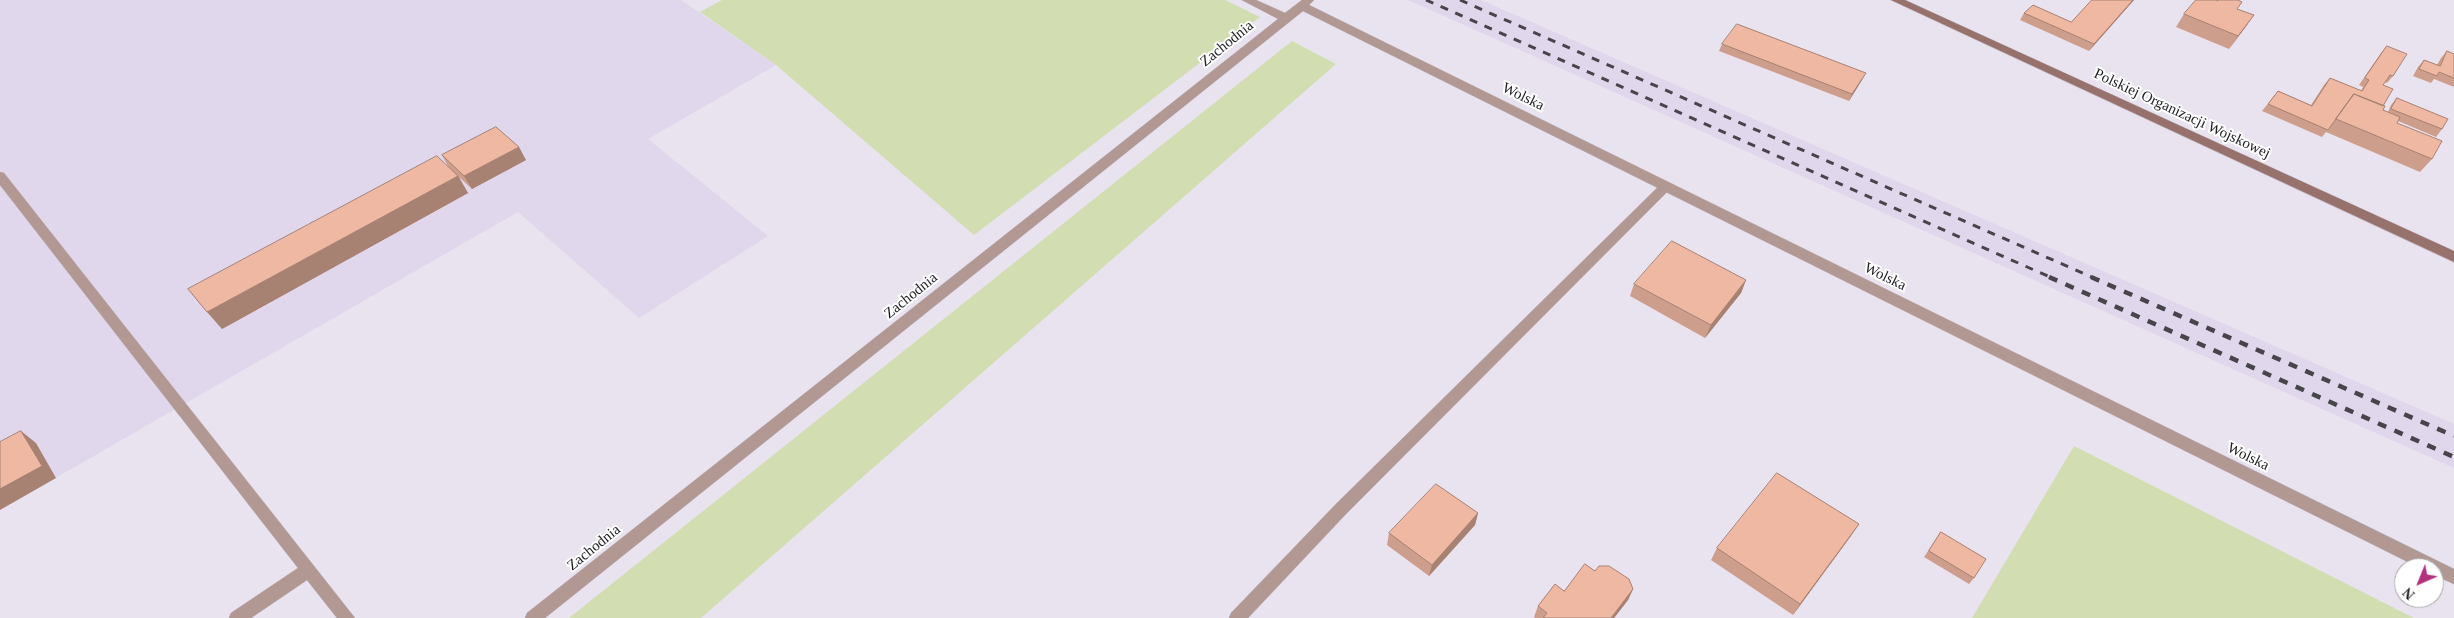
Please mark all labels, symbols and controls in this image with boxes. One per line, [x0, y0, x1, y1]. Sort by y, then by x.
street label: Zachodnia [1197, 17, 1257, 71]
street label: Polskiej Organizacji Wojskowej [2091, 65, 2273, 163]
street label: Wolska [1499, 79, 1547, 115]
street label: Wolska [1861, 259, 1909, 295]
street label: Zachodnia [881, 269, 941, 323]
street label: Wolska [2224, 439, 2272, 475]
street label: Zachodnia [564, 521, 624, 575]
north arrow [2394, 558, 2444, 608]
text: N [2400, 585, 2418, 602]

